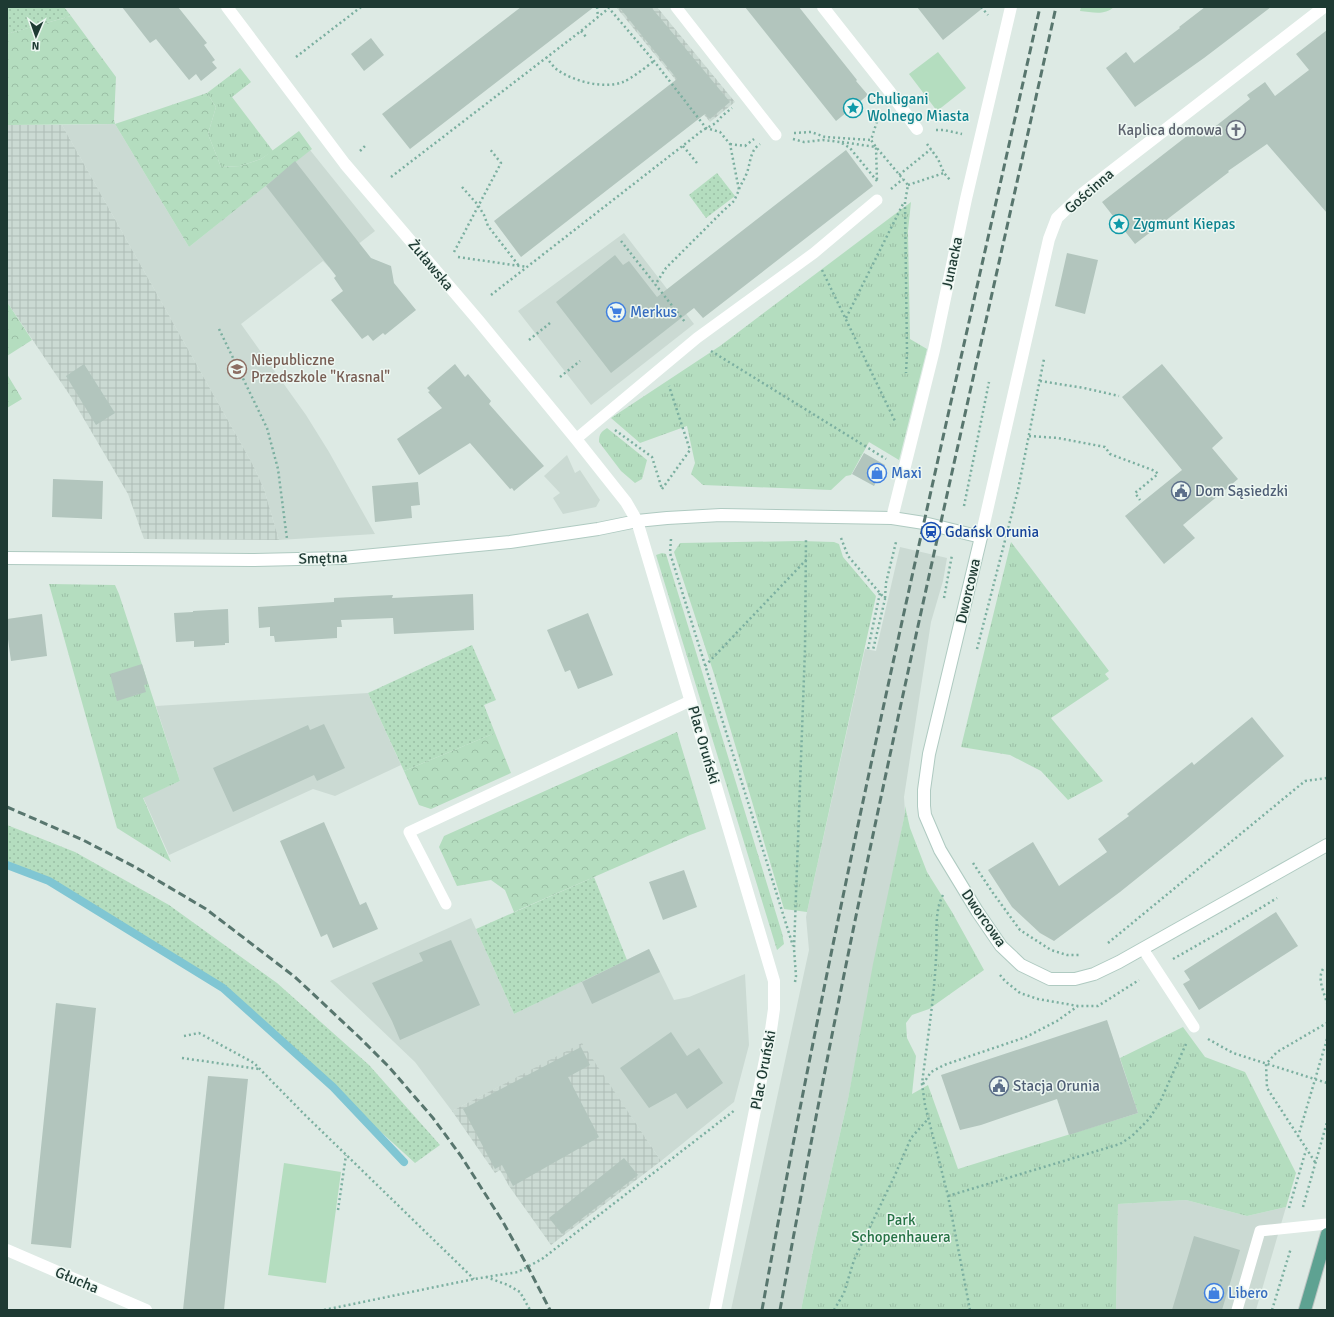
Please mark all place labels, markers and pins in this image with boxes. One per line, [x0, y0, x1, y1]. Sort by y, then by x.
place label: Chuligani Wolnego Miasta [867, 90, 969, 125]
place icon: Chuligani Wolnego Miasta [842, 97, 864, 119]
church icon: Kaplica domowa [1225, 119, 1247, 141]
place label: Kaplica domowa [1117, 121, 1222, 139]
place icon: Zygmunt Kiepas [1108, 213, 1130, 235]
place label: Zygmunt Kiepas [1133, 215, 1236, 233]
supermarket icon: Merkus [605, 301, 627, 323]
place label: Merkus [630, 303, 678, 321]
place label: Niepubliczne Przedszkole "Krasnal" [251, 351, 390, 386]
school or university icon: Niepubliczne Przedszkole "Krasnal" [226, 358, 248, 380]
shop icon: Maxi [866, 462, 888, 484]
place label: Maxi [891, 464, 922, 482]
public building icon: Dom Sąsiedzki [1170, 480, 1192, 502]
place label: Dom Sąsiedzki [1195, 482, 1288, 500]
station icon: Gdańsk Orunia [920, 521, 942, 543]
place label: Gdańsk Orunia [945, 523, 1039, 541]
public building icon: Stacja Orunia [988, 1075, 1010, 1097]
place label: Stacja Orunia [1013, 1077, 1100, 1095]
shop icon: Libero [1203, 1282, 1225, 1304]
place label: Libero [1228, 1284, 1268, 1302]

